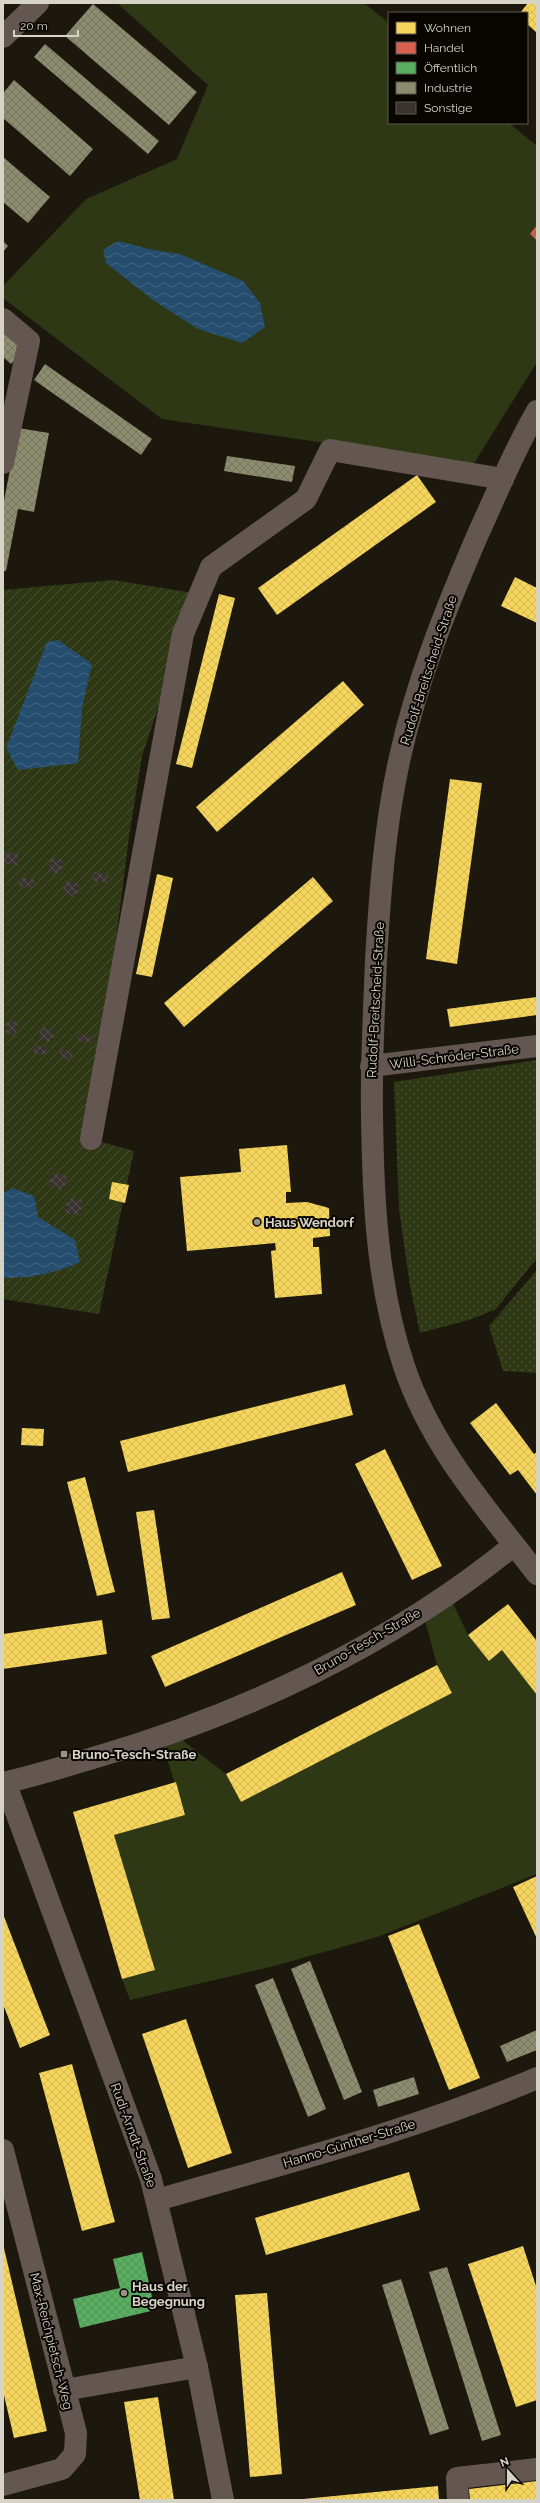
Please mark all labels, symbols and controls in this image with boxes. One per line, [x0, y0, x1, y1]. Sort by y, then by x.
scale bar [14, 12, 78, 38]
legend [388, 12, 528, 124]
text: 20 m [20, 19, 48, 33]
text: Wohnen [424, 21, 471, 35]
text: Handel [424, 41, 465, 55]
text: Öffentlich [424, 61, 477, 75]
text: Industrie [424, 81, 472, 95]
text: Sonstige [424, 101, 472, 115]
street label: Rudolf-Breitscheid-Straße [397, 593, 460, 747]
street label: Rudolf-Breitscheid-Straße [364, 921, 387, 1078]
street label: Willi-Schröder-Straße [388, 1041, 520, 1072]
place label: Haus Wendorf [265, 1215, 355, 1230]
marker: Haus Wendorf [252, 1217, 262, 1227]
street label: Bruno-Tesch-Straße [312, 1605, 423, 1678]
place label: Bruno-Tesch-Straße [72, 1747, 196, 1762]
marker: Bruno-Tesch-Straße [59, 1749, 69, 1759]
street label: Rudi-Arndt-Straße [108, 2081, 159, 2190]
street label: Hanno-Günther-Straße [281, 2116, 417, 2171]
street label: Max-Reichpietsch-Weg [27, 2271, 76, 2411]
place label: Haus der Begegnung [132, 2279, 205, 2309]
marker: Haus der Begegnung [119, 2288, 129, 2298]
north arrow [488, 2451, 528, 2491]
text: N [498, 2455, 511, 2470]

